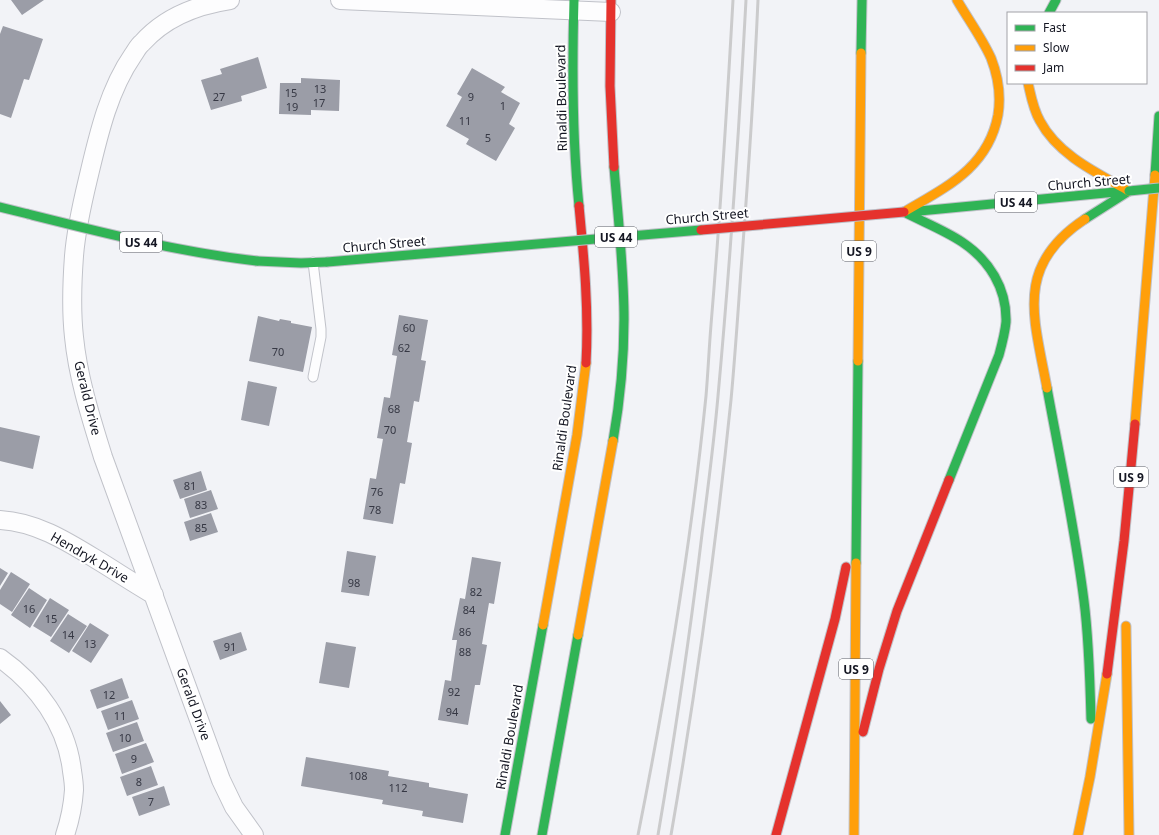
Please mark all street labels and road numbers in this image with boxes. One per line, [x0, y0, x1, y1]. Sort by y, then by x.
street label: Rinaldi Boulevard [551, 45, 571, 151]
street label: Church Street [1047, 169, 1132, 195]
road number: US 44 [995, 192, 1037, 212]
street label: Church Street [665, 203, 750, 229]
road number: US 44 [595, 227, 637, 247]
street label: Church Street [342, 231, 427, 257]
road number: US 44 [120, 232, 162, 252]
road number: US 9 [842, 241, 876, 261]
street label: Gerald Drive [70, 359, 106, 437]
street label: Rinaldi Boulevard [548, 364, 580, 472]
road number: US 9 [1114, 467, 1148, 487]
street label: Hendryk Drive [48, 527, 132, 587]
road number: US 9 [839, 659, 873, 679]
street label: Gerald Drive [173, 665, 215, 743]
street label: Rinaldi Boulevard [491, 683, 527, 791]

